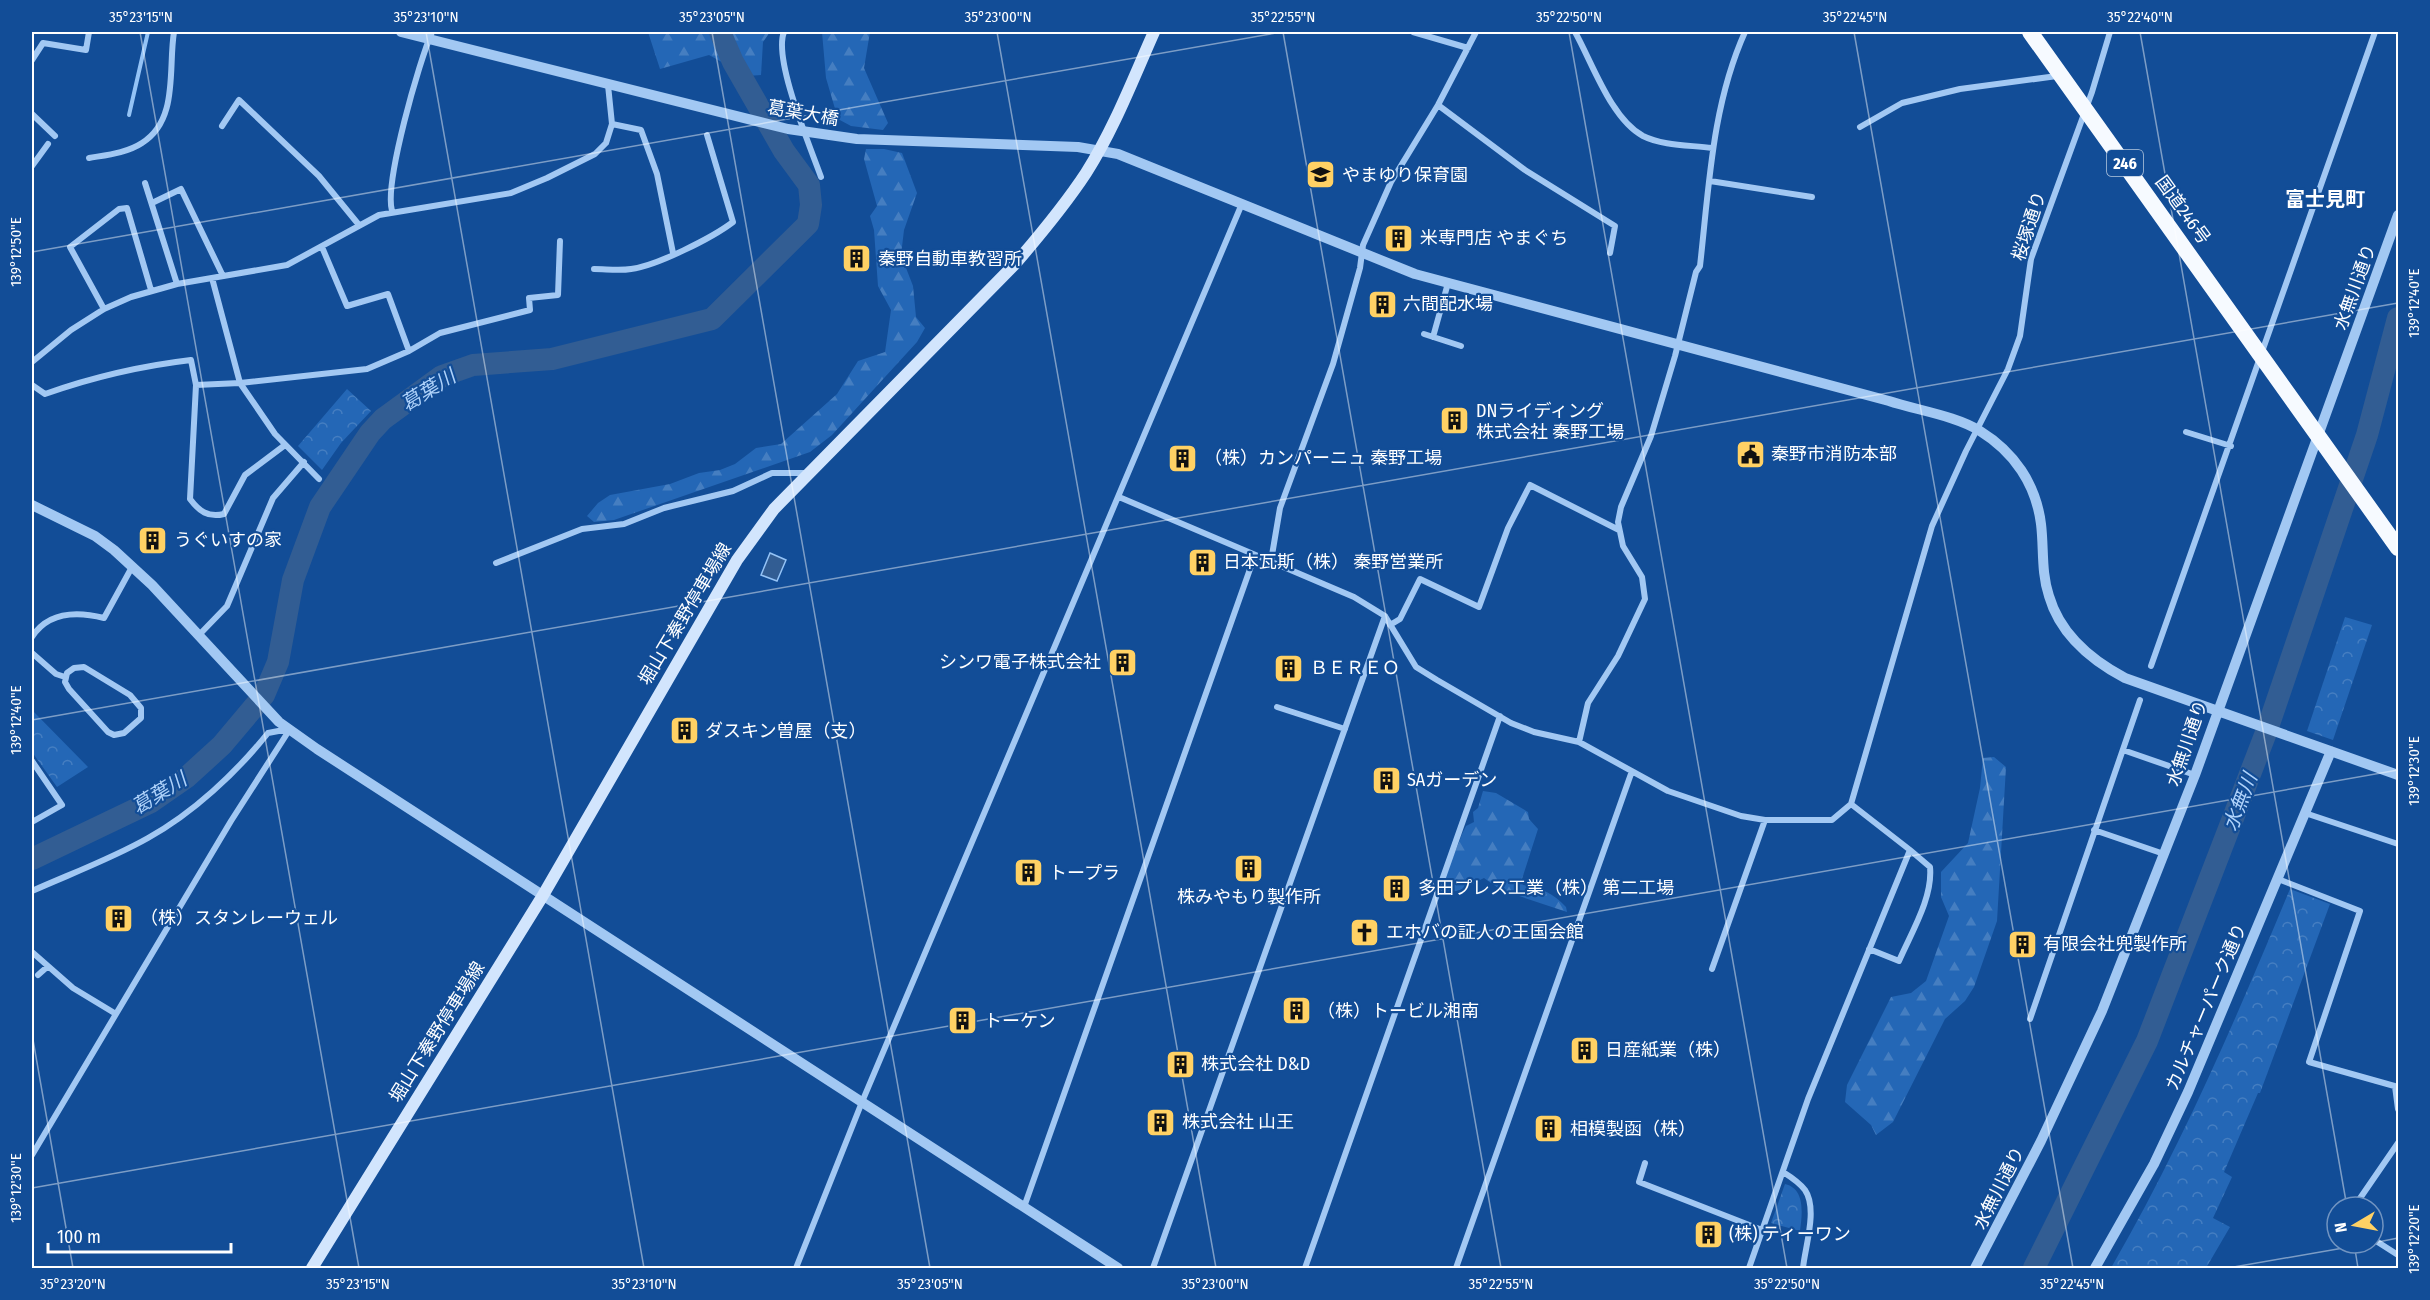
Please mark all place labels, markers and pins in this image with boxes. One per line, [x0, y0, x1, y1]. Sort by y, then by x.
school or university icon: やまゆり保育園 [1305, 159, 1337, 191]
place label: やまゆり保育園 [1342, 164, 1468, 186]
building icon: 米専門店 やまぐち [1383, 222, 1415, 254]
place label: 米専門店 やまぐち [1420, 227, 1568, 249]
building icon: 秦野自動車教習所 [841, 243, 873, 275]
place label: 秦野自動車教習所 [878, 248, 1022, 270]
building icon: 六間配水場 [1366, 288, 1398, 320]
place label: 六間配水場 [1403, 293, 1493, 315]
place label: DNライディング 株式会社 秦野工場 [1476, 400, 1624, 443]
building icon: DNライディング 株式会社 秦野工場 [1439, 405, 1471, 437]
public building icon: 秦野市消防本部 [1734, 438, 1766, 470]
building icon: （株）カンパーニュ 秦野工場 [1167, 442, 1199, 474]
place label: 秦野市消防本部 [1771, 443, 1897, 465]
place label: （株）カンパーニュ 秦野工場 [1204, 447, 1442, 469]
building icon: うぐいすの家 [137, 524, 169, 556]
place label: うぐいすの家 [174, 529, 282, 551]
building icon: 日本瓦斯（株） 秦野営業所 [1186, 546, 1218, 578]
place label: 日本瓦斯（株） 秦野営業所 [1223, 551, 1443, 573]
building icon: シンワ電子株式会社 [1106, 646, 1138, 678]
place label: シンワ電子株式会社 [939, 651, 1101, 673]
building icon: ＢＥＲＥＯ [1273, 652, 1305, 684]
place label: ＢＥＲＥＯ [1310, 657, 1400, 679]
building icon: ダスキン曽屋（支） [668, 715, 700, 747]
place label: ダスキン曽屋（支） [705, 720, 866, 742]
building icon: SAガーデン [1370, 764, 1402, 796]
place label: SAガーデン [1407, 769, 1497, 791]
building icon: 株みやもり製作所 [1233, 852, 1265, 884]
building icon: トープラ [1012, 857, 1044, 889]
place label: トープラ [1049, 862, 1120, 884]
building icon: 多田プレス工業（株） 第二工場 [1381, 872, 1413, 904]
place label: 多田プレス工業（株） 第二工場 [1418, 877, 1674, 899]
place label: 株みやもり製作所 [1177, 886, 1321, 908]
building icon: （株）スタンレーウェル [103, 902, 135, 934]
place label: （株）スタンレーウェル [140, 907, 338, 929]
church icon: エホバの証人の王国会館 [1349, 916, 1381, 948]
place label: エホバの証人の王国会館 [1386, 921, 1584, 943]
building icon: 有限会社兜製作所 [2006, 928, 2038, 960]
place label: 有限会社兜製作所 [2043, 933, 2187, 955]
building icon: （株）トービル湘南 [1280, 995, 1312, 1027]
place label: （株）トービル湘南 [1317, 1000, 1479, 1022]
building icon: トーケン [947, 1005, 979, 1037]
place label: トーケン [984, 1010, 1055, 1032]
building icon: 日産紙業（株） [1568, 1034, 1600, 1066]
place label: 日産紙業（株） [1605, 1039, 1731, 1061]
building icon: 株式会社 D&D [1164, 1048, 1196, 1080]
place label: 株式会社 D&D [1201, 1053, 1310, 1075]
building icon: 株式会社 山王 [1145, 1106, 1177, 1138]
place label: 株式会社 山王 [1182, 1111, 1294, 1133]
building icon: 相模製函（株） [1533, 1113, 1565, 1145]
place label: 相模製函（株） [1570, 1118, 1696, 1140]
building icon: (株) ティーワン [1692, 1218, 1724, 1250]
place label: (株) ティーワン [1729, 1223, 1851, 1245]

